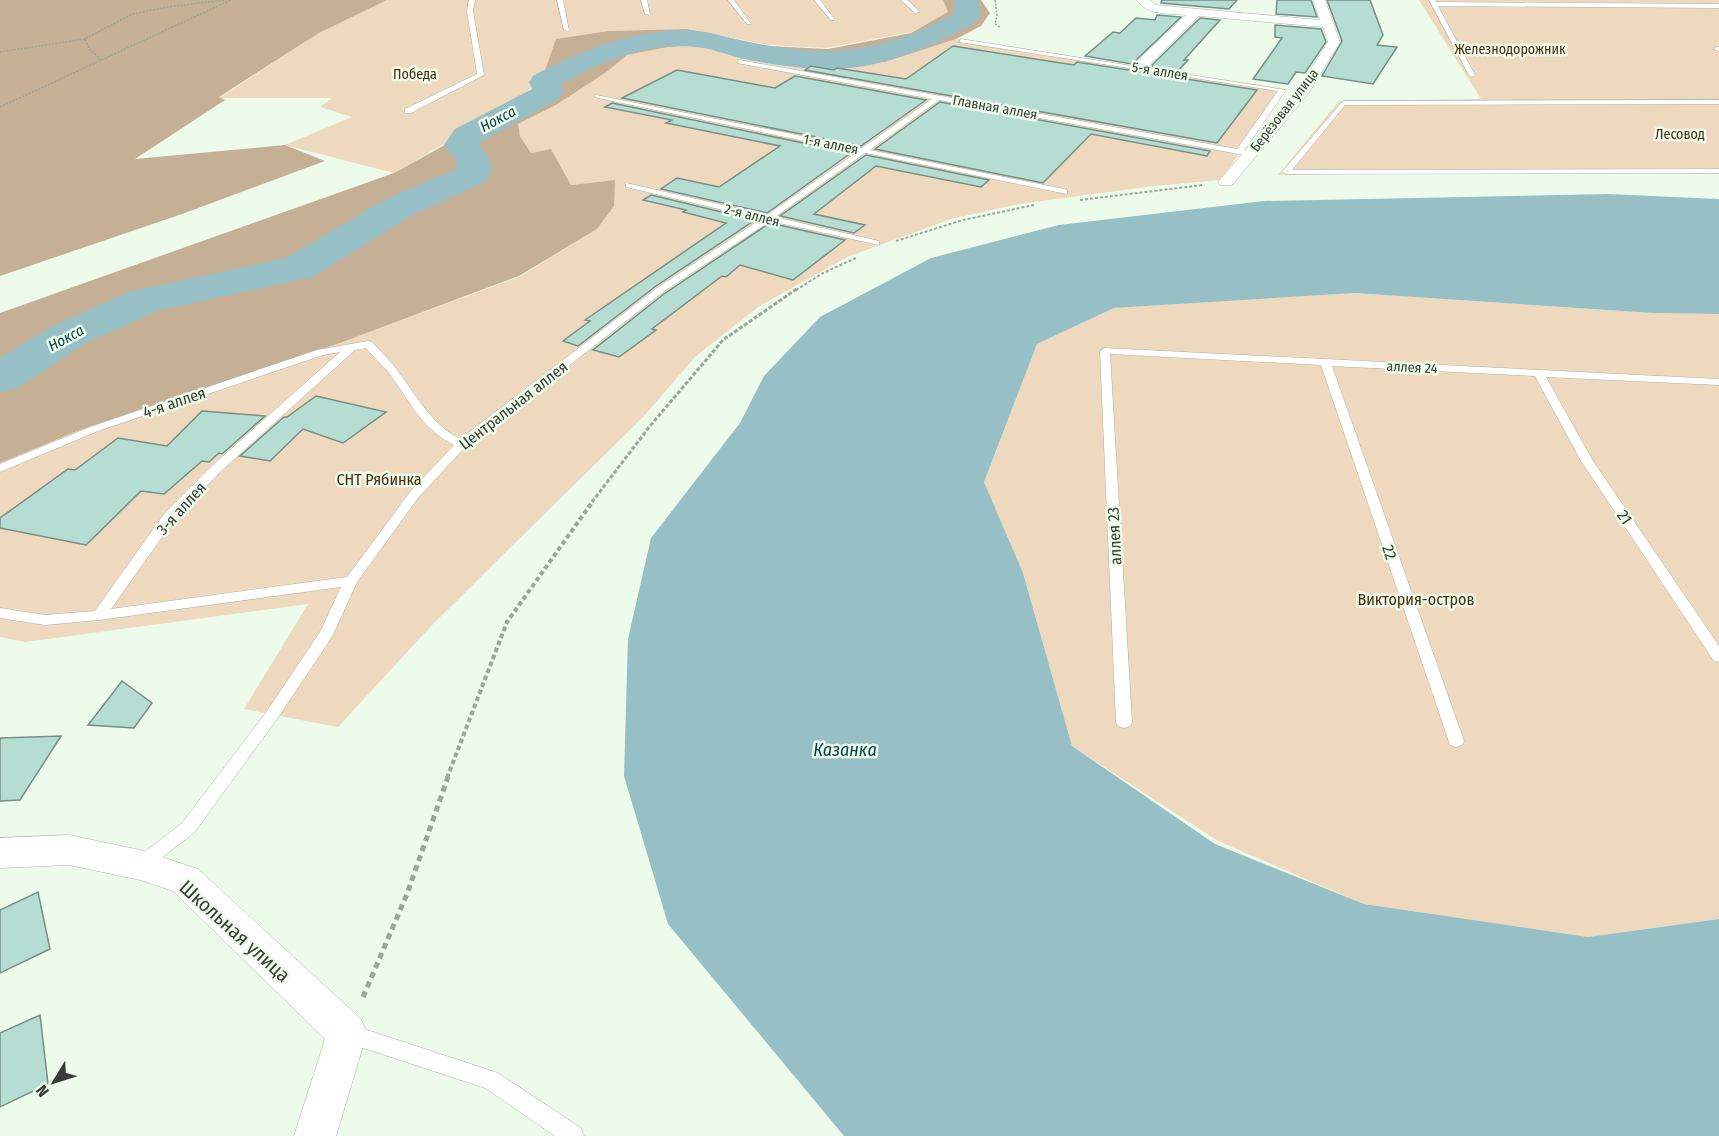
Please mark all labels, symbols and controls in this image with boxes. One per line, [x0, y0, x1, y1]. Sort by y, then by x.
park label: Железнодорожник [1454, 41, 1566, 58]
street label: 5-я аллея [1131, 59, 1189, 84]
street label: Берёзовая улица [1247, 65, 1322, 155]
park label: Победа [393, 66, 437, 83]
street label: Главная аллея [951, 92, 1039, 123]
water label: Нокса [477, 102, 519, 136]
park label: Лесовод [1655, 126, 1705, 143]
street label: 1-я аллея [802, 131, 860, 158]
street label: 2-я аллея [722, 200, 781, 231]
water label: Нокса [45, 321, 87, 355]
street label: Центральная аллея [455, 357, 571, 454]
street label: аллея 24 [1386, 358, 1438, 377]
street label: 4-я аллея [140, 383, 208, 422]
park label: СНТ Рябинка [336, 470, 422, 489]
street label: 3-я аллея [153, 478, 210, 539]
street label: аллея 23 [1103, 507, 1126, 565]
street label: 21 [1613, 507, 1636, 528]
street label: 22 [1378, 542, 1401, 562]
park label: Виктория-остров [1357, 590, 1475, 609]
water label: Казанка [813, 739, 877, 761]
street label: Школьная улица [175, 875, 295, 987]
north arrow [24, 1052, 84, 1112]
text: N [32, 1081, 53, 1101]

